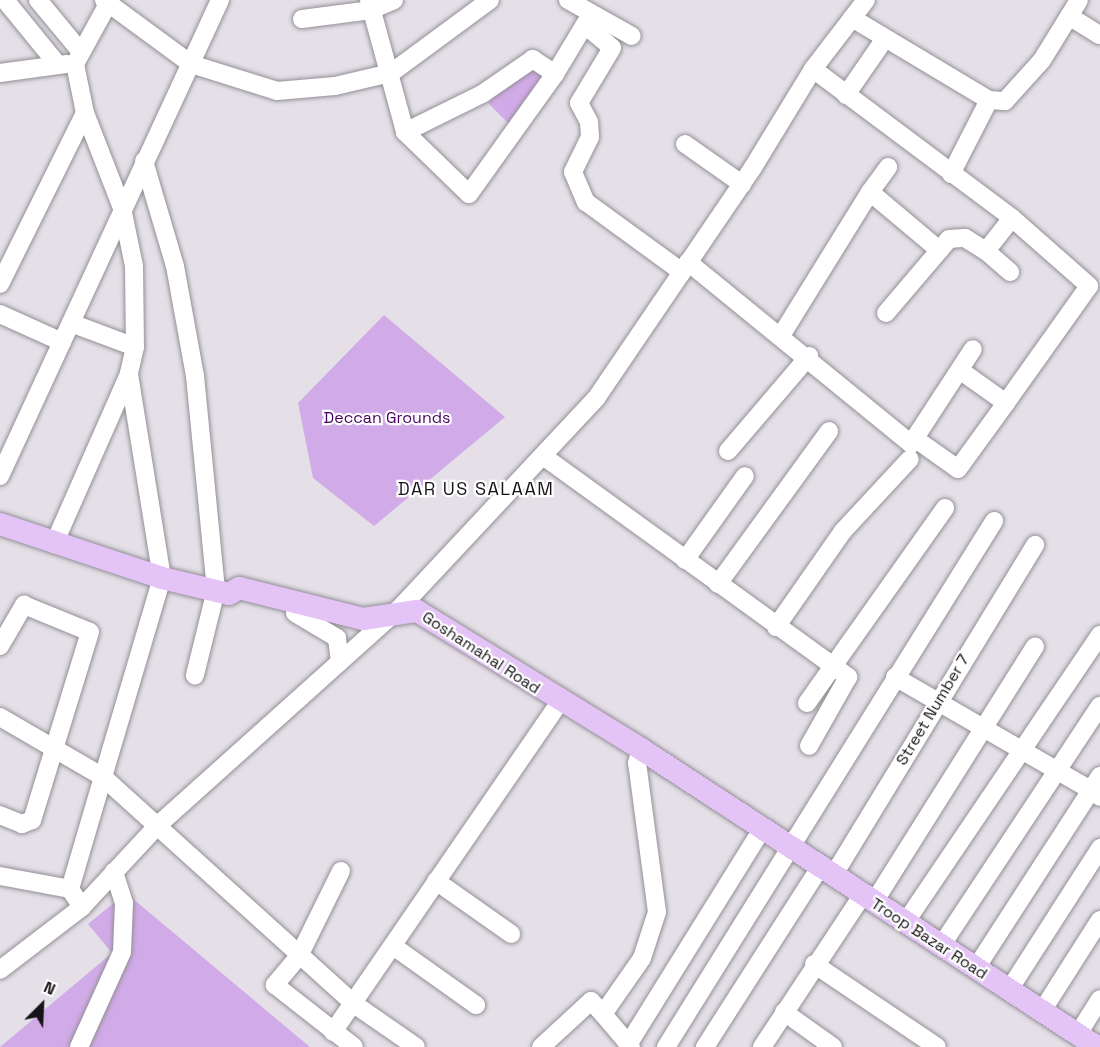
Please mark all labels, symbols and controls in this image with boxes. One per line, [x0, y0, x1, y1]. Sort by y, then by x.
park label: Deccan Grounds [324, 408, 450, 428]
district label: DAR US SALAAM [398, 478, 554, 500]
street label: Goshamahal Road [418, 608, 544, 698]
street label: Street Number 7 [892, 651, 974, 769]
street label: Troop Bazar Road [867, 894, 991, 984]
north arrow [12, 975, 72, 1035]
text: N [40, 976, 59, 1000]

